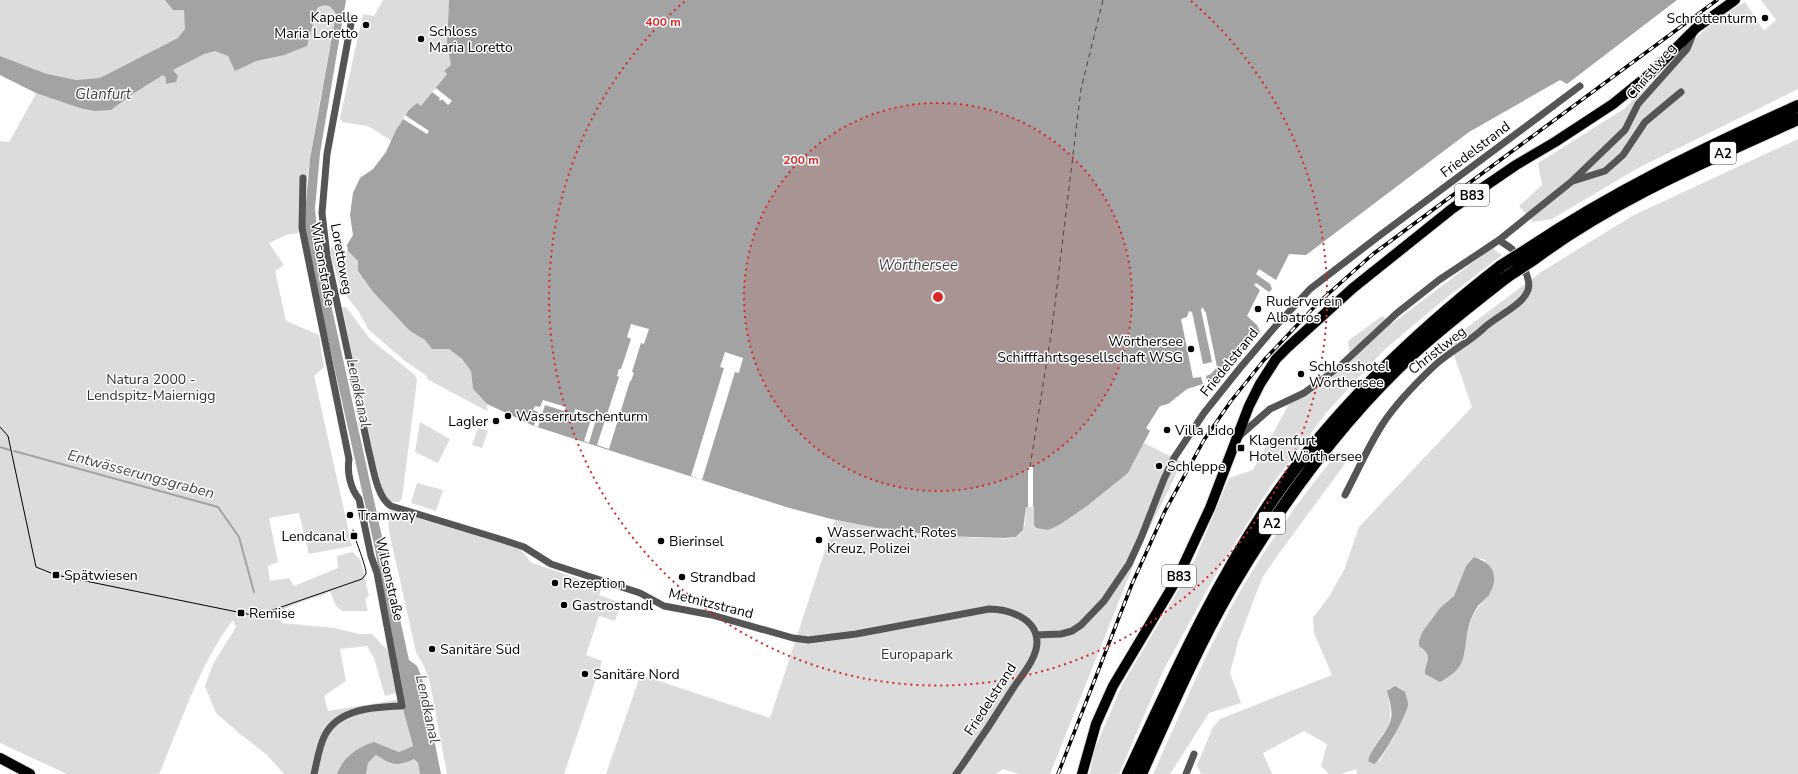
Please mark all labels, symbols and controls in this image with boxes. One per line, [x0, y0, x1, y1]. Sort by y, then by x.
place label: Kapelle Maria Loretto [274, 8, 358, 43]
place label: Schrottenturm [1667, 9, 1757, 28]
marker: Schrottenturm [1760, 13, 1770, 23]
text: 400 m [645, 14, 681, 30]
marker: Kapelle Maria Loretto [361, 20, 371, 30]
place label: Schloss Maria Loretto [429, 22, 513, 57]
marker: Schloss Maria Loretto [416, 34, 426, 44]
street label: Christlweg [1622, 39, 1681, 104]
water label: Glanfurt [75, 84, 132, 104]
street label: Friedelstrand [1436, 117, 1514, 182]
road number: A2 [1710, 142, 1736, 164]
text: 200 m [783, 152, 819, 168]
road number: B83 [1455, 184, 1489, 206]
street label: Wilsonstraße [306, 220, 339, 308]
street label: Lorettoweg [326, 222, 357, 296]
water label: Wörthersee [878, 255, 958, 275]
centre of rings [931, 290, 945, 304]
place label: Ruderverein Albatros [1266, 292, 1342, 327]
marker: Ruderverein Albatros [1253, 304, 1263, 314]
street label: Christlweg [1404, 322, 1470, 379]
street label: Friedelstrand [1196, 324, 1263, 401]
place label: Wörthersee Schifffahrtsgesellschaft WSG [997, 332, 1183, 367]
marker: Wörthersee Schifffahrtsgesellschaft WSG [1186, 344, 1196, 354]
water label: Lendkanal [342, 357, 376, 429]
place label: Schlosshotel Wörthersee [1309, 357, 1390, 392]
marker: Schlosshotel Wörthersee [1296, 369, 1306, 379]
park label: Natura 2000 - Lendspitz-Maiernigg [87, 370, 215, 405]
place label: Wasserrutschenturm [516, 407, 648, 426]
marker: Wasserrutschenturm [503, 411, 513, 421]
place label: Lagler [448, 412, 488, 431]
marker: Lagler [491, 416, 501, 426]
place label: Villa Lido [1174, 421, 1234, 440]
marker: Villa Lido [1162, 425, 1172, 435]
place label: Klagenfurt Hotel Wörthersee [1249, 431, 1362, 466]
marker: Klagenfurt Hotel Wörthersee [1236, 443, 1246, 453]
water label: Entwässerungsgraben [65, 445, 217, 503]
place label: Schleppe [1167, 457, 1225, 476]
marker: Schleppe [1154, 461, 1164, 471]
place label: Tramway [358, 506, 417, 525]
marker: Tramway [345, 510, 355, 520]
road number: A2 [1259, 512, 1285, 534]
place label: Wasserwacht, Rotes Kreuz, Polizei [827, 523, 957, 558]
place label: Lendcanal [282, 527, 347, 546]
marker: Lendcanal [349, 531, 359, 541]
place label: Bierinsel [669, 532, 725, 551]
street label: Wilsonstraße [371, 535, 408, 623]
marker: Wasserwacht, Rotes Kreuz, Polizei [814, 535, 824, 545]
marker: Bierinsel [656, 536, 666, 546]
road number: B83 [1162, 565, 1196, 587]
place label: Spätwiesen [64, 566, 138, 585]
place label: Strandbad [690, 568, 756, 587]
marker: Spätwiesen [51, 570, 61, 580]
marker: Strandbad [677, 572, 687, 582]
place label: Rezeption [563, 574, 625, 593]
marker: Rezeption [550, 578, 560, 588]
street label: Metnitzstrand [666, 584, 755, 623]
place label: Gastrostandl [572, 596, 654, 615]
marker: Gastrostandl [559, 600, 569, 610]
place label: Remise [249, 604, 295, 623]
marker: Remise [236, 608, 246, 618]
place label: Sanitäre Süd [440, 640, 520, 659]
marker: Sanitäre Süd [427, 644, 437, 654]
park label: Europapark [881, 645, 954, 664]
street label: Friedelstrand [960, 659, 1021, 739]
place label: Sanitäre Nord [593, 665, 680, 684]
marker: Sanitäre Nord [580, 669, 590, 679]
water label: Lendkanal [411, 673, 445, 745]

